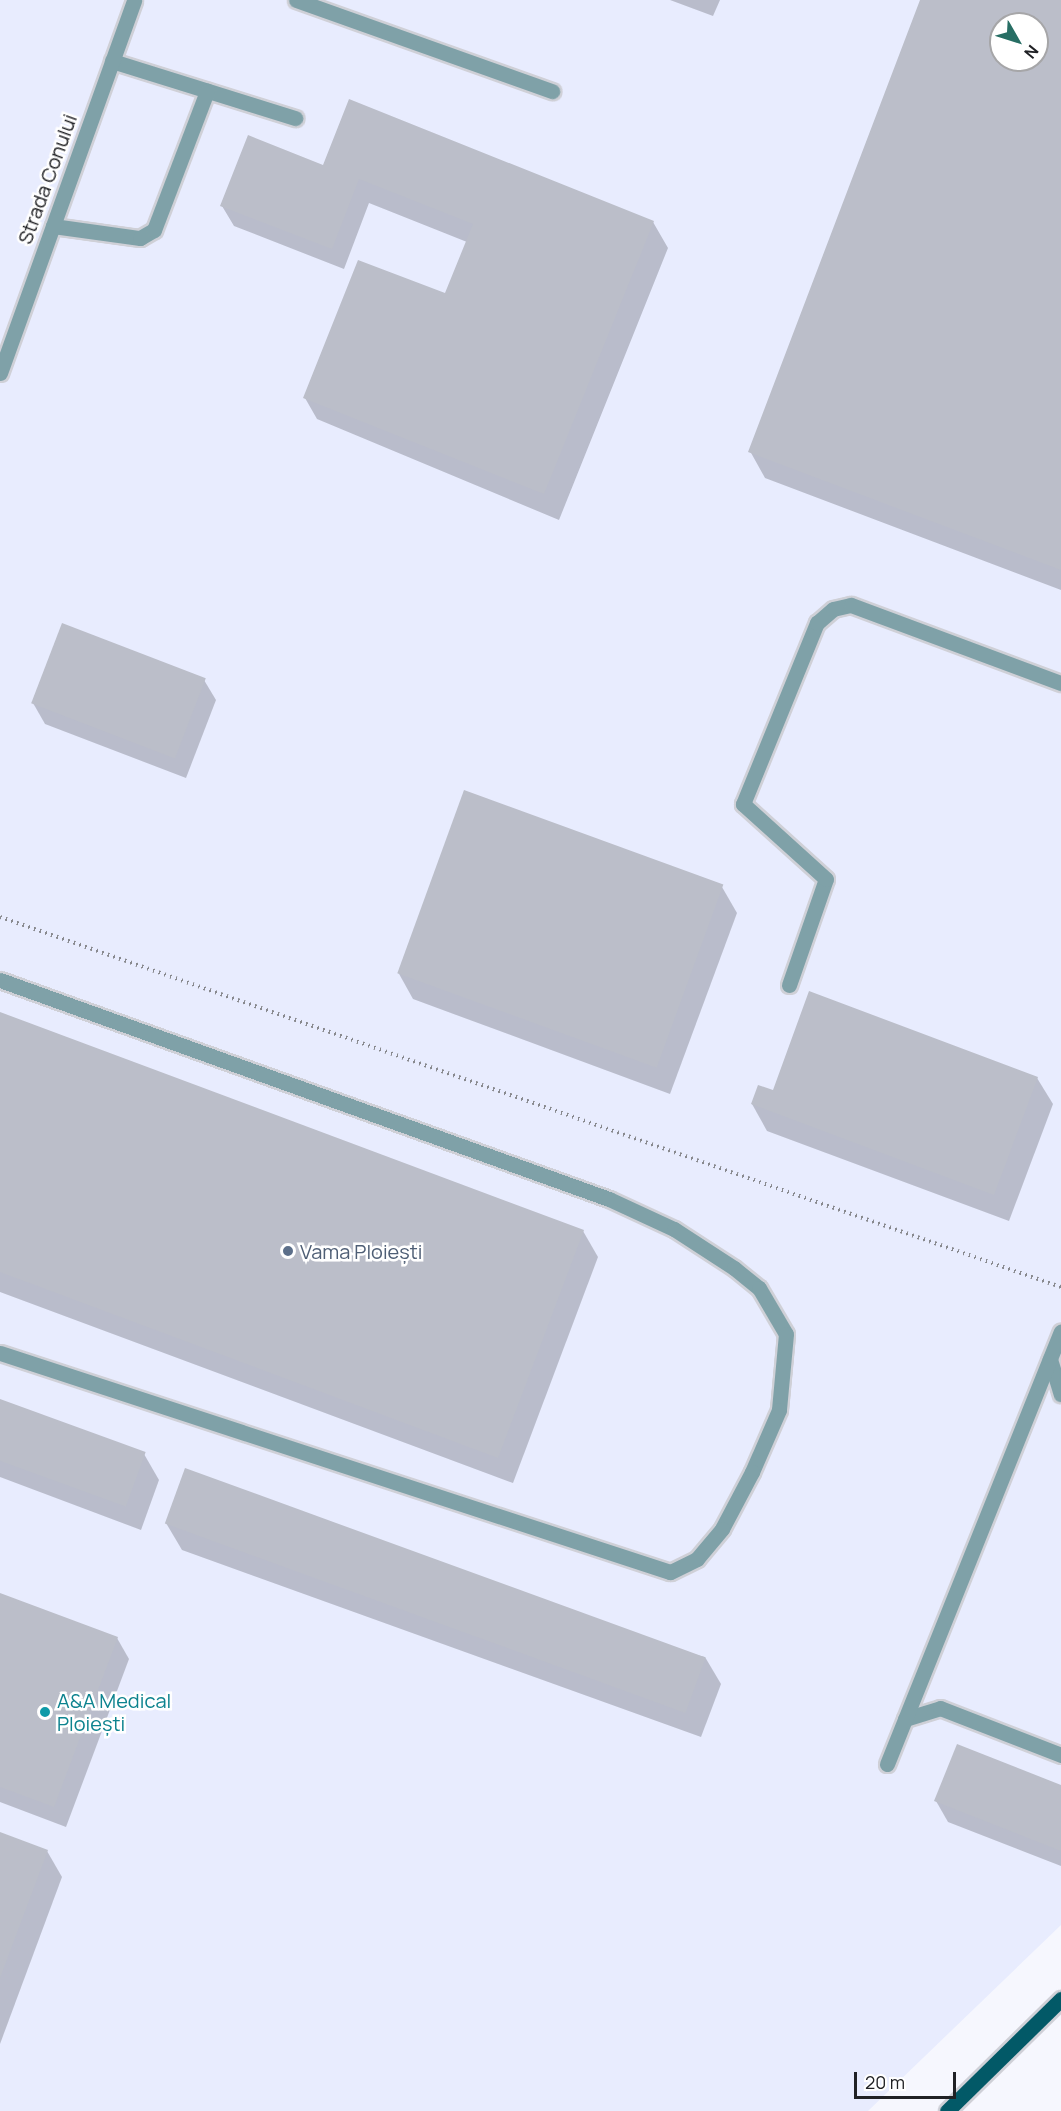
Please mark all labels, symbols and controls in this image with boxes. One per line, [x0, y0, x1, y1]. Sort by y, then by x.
north arrow [989, 12, 1049, 72]
text: N [1019, 41, 1044, 63]
street label: Strada Conului [12, 111, 82, 247]
place label: Vama Ploiești [300, 1239, 422, 1263]
marker: Vama Ploiești [281, 1244, 295, 1258]
place label: A&A Medical Ploiești [57, 1688, 171, 1735]
marker: A&A Medical Ploiești [38, 1705, 52, 1719]
scale bar [857, 2060, 959, 2098]
text: 20 m [865, 2070, 905, 2094]

